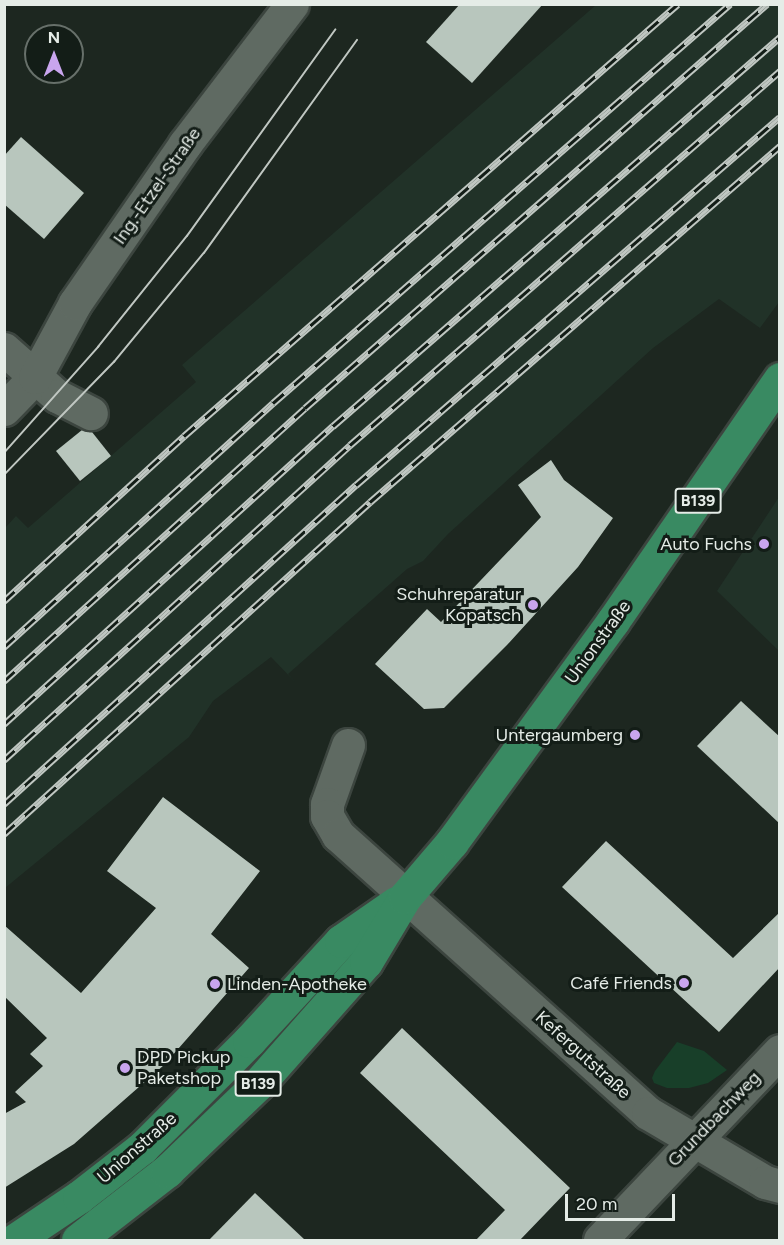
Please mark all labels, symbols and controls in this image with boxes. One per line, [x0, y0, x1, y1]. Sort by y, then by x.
north arrow [24, 24, 84, 84]
text: N [48, 28, 60, 47]
street label: Ing.-Etzel-Straße [109, 124, 205, 248]
road number: B139 [674, 488, 722, 514]
place label: Auto Fuchs [660, 533, 752, 555]
marker: Auto Fuchs [757, 537, 771, 551]
place label: Schuhreparatur Kopatsch [396, 584, 521, 626]
street label: Unionstraße [561, 596, 635, 688]
marker: Schuhreparatur Kopatsch [526, 598, 540, 612]
place label: Untergaumberg [495, 724, 623, 746]
marker: Untergaumberg [628, 728, 642, 742]
place label: Café Friends [570, 972, 672, 994]
place label: Linden-Apotheke [227, 973, 367, 995]
marker: Café Friends [677, 976, 691, 990]
marker: Linden-Apotheke [208, 977, 222, 991]
street label: Kefergutstraße [531, 1006, 635, 1104]
place label: DPD Pickup Paketshop [137, 1047, 230, 1090]
marker: DPD Pickup Paketshop [118, 1061, 132, 1075]
street label: Grundbachweg [663, 1067, 765, 1171]
road number: B139 [234, 1071, 282, 1097]
street label: Unionstraße [93, 1108, 181, 1188]
scale bar [568, 1182, 678, 1220]
text: 20 m [576, 1193, 617, 1215]

